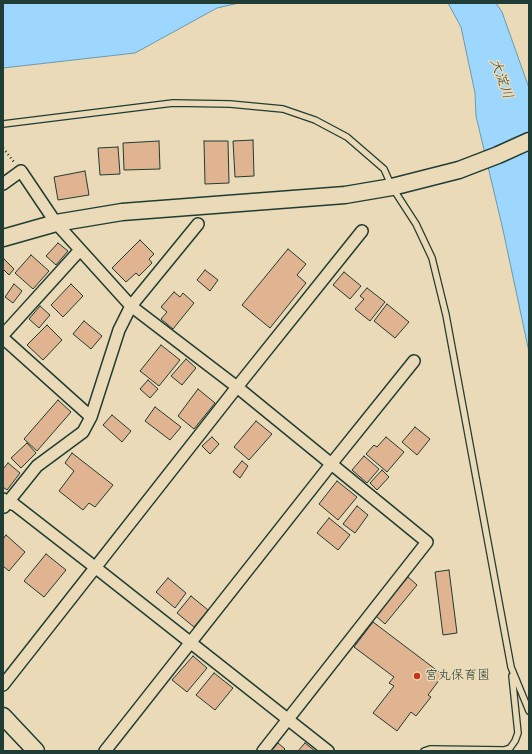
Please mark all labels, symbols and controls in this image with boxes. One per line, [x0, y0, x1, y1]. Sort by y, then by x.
water label: 大淀川 [486, 56, 516, 102]
place label: 宮丸保育園 [425, 668, 490, 684]
marker: 宮丸保育園 [412, 671, 422, 681]

